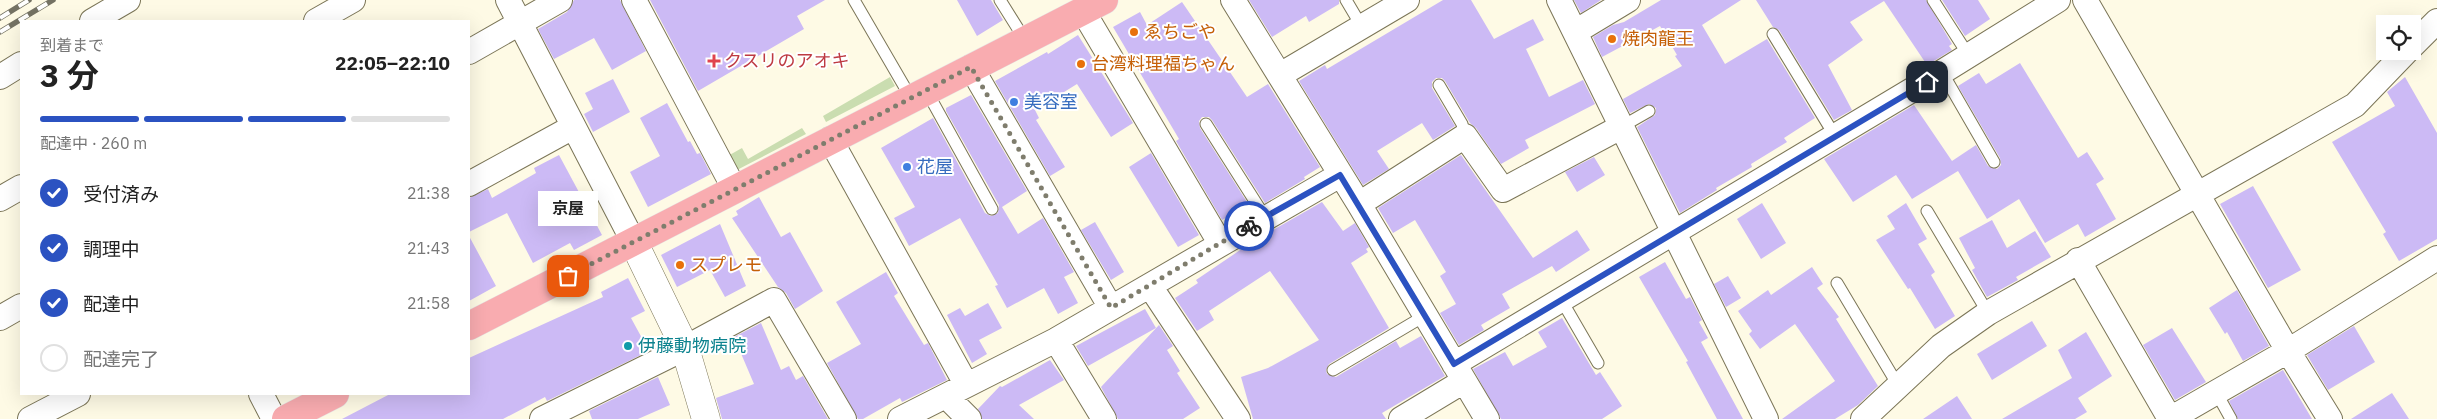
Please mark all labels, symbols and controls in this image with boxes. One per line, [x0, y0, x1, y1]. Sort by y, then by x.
map controls [2376, 15, 2421, 60]
button: locate [2376, 15, 2421, 60]
place label: ゑちごや [1144, 20, 1216, 43]
marker: ゑちごや [1128, 26, 1140, 38]
place label: 焼肉龍王 [1622, 27, 1694, 50]
marker: 焼肉龍王 [1606, 33, 1618, 45]
text: 到着まで [40, 35, 104, 55]
place label: クスリのアオキ [724, 49, 849, 72]
text: 22:05–22:10 [335, 51, 450, 75]
place label: 台湾料理福ちゃん [1091, 52, 1235, 75]
text: 3 分 [40, 54, 99, 96]
marker: クスリのアオキ [708, 55, 720, 67]
marker: 台湾料理福ちゃん [1075, 58, 1087, 70]
pin [1906, 61, 1948, 103]
icon: home [1913, 68, 1941, 96]
place label: 美容室 [1024, 90, 1078, 113]
marker: 美容室 [1008, 96, 1020, 108]
text: 配達中 · 260 m [40, 133, 147, 153]
place label: 花屋 [917, 155, 953, 178]
marker: 花屋 [901, 161, 913, 173]
icon: check [40, 179, 68, 207]
text: 受付済み [83, 182, 159, 206]
text: 21:38 [407, 183, 450, 203]
callout: 京屋 [538, 191, 598, 226]
text: 京屋 [552, 198, 584, 218]
courier [1224, 201, 1274, 251]
icon: bike [1235, 212, 1263, 240]
icon: check [40, 234, 68, 262]
text: 調理中 [83, 237, 140, 261]
text: 21:43 [407, 238, 450, 258]
place label: スプレモ [690, 253, 762, 276]
pin [547, 255, 589, 297]
marker: スプレモ [674, 259, 686, 271]
icon: bag [554, 262, 582, 290]
icon: check [40, 289, 68, 317]
text: 配達中 [83, 292, 140, 316]
text: 21:58 [407, 293, 450, 313]
place label: 伊藤動物病院 [638, 334, 746, 357]
marker: 伊藤動物病院 [622, 340, 634, 352]
text: 配達完了 [83, 347, 159, 371]

